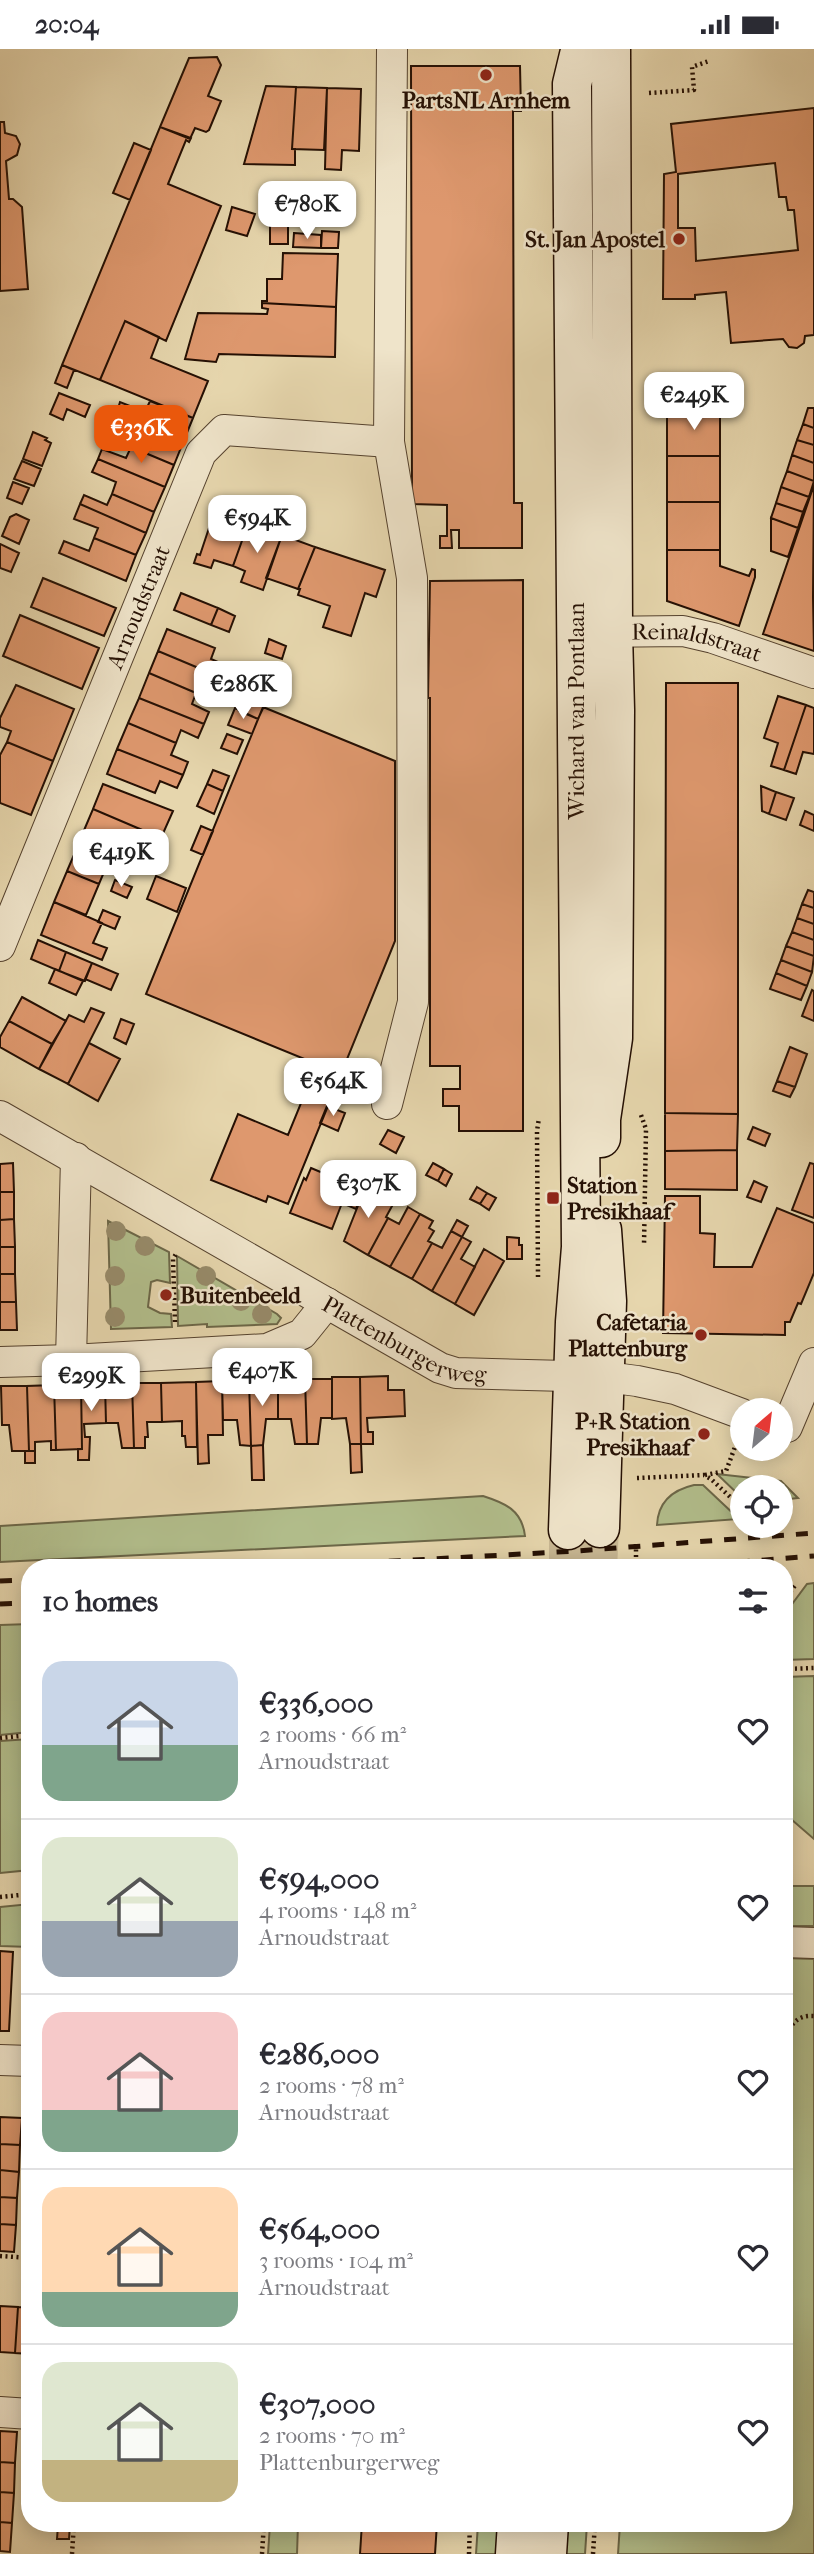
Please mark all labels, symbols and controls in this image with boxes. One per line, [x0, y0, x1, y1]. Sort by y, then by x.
text: 20:04 [35, 9, 98, 40]
marker: PartsNL Arnhem [478, 67, 494, 83]
place label: PartsNL Arnhem [402, 87, 571, 114]
pin: €780K [258, 181, 356, 241]
text: €780K [274, 190, 340, 217]
place label: St. Jan Apostel [525, 226, 666, 253]
marker: St. Jan Apostel [671, 231, 687, 247]
pin: €249K [645, 373, 743, 432]
text: €249K [660, 381, 728, 408]
pin: €336K [92, 405, 190, 465]
text: €336K [110, 414, 172, 441]
pin: €594K [208, 496, 306, 555]
text: €594K [224, 504, 290, 531]
street label: Arnoudstraat [101, 542, 176, 674]
street label: Wichard van Pontlaan [563, 602, 590, 821]
street label: Reinaldstraat [631, 617, 765, 668]
pin: €286K [194, 661, 292, 721]
text: €286K [210, 670, 276, 697]
pin: €419K [72, 829, 170, 889]
text: €419K [89, 838, 153, 865]
pin: €564K [284, 1059, 382, 1118]
text: €564K [300, 1067, 366, 1094]
pin: €307K [319, 1161, 417, 1220]
text: €307K [336, 1169, 400, 1196]
place label: Station Presikhaaf [567, 1172, 676, 1225]
marker: Station Presikhaaf [545, 1190, 561, 1206]
place label: Buitenbeeld [180, 1282, 302, 1309]
marker: Buitenbeeld [158, 1287, 174, 1303]
street label: Plattenburgerweg [317, 1290, 487, 1389]
place label: Cafetaria Plattenburg [568, 1309, 688, 1362]
marker: Cafetaria Plattenburg [693, 1327, 709, 1343]
pin: €407K [213, 1349, 311, 1408]
pin: €299K [42, 1353, 140, 1413]
text: €407K [228, 1357, 296, 1384]
text: €299K [58, 1362, 124, 1389]
north arrow [730, 1398, 793, 1461]
map controls [730, 1398, 793, 1538]
place label: P+R Station Presikhaaf [575, 1408, 695, 1461]
marker: P+R Station Presikhaaf [696, 1426, 712, 1442]
button: locate [730, 1475, 793, 1538]
icon: filters [734, 1582, 772, 1620]
text: 10 homes [42, 1584, 158, 1619]
text: €336,000 [259, 1686, 374, 1721]
icon: home [98, 1689, 182, 1773]
icon: heart [734, 1712, 772, 1750]
text: 2 rooms · 66 m² [259, 1721, 406, 1748]
text: Arnoudstraat [259, 1748, 390, 1775]
text: €594,000 [259, 1862, 380, 1897]
icon: home [98, 1865, 182, 1949]
icon: heart [734, 1888, 772, 1926]
text: 4 rooms · 148 m² [259, 1897, 416, 1924]
text: Arnoudstraat [259, 1924, 390, 1951]
text: €286,000 [259, 2037, 379, 2072]
icon: home [98, 2040, 182, 2124]
icon: heart [734, 2063, 772, 2101]
text: 2 rooms · 78 m² [259, 2072, 404, 2099]
text: Arnoudstraat [259, 2099, 390, 2126]
text: €564,000 [259, 2212, 380, 2247]
icon: home [98, 2215, 182, 2299]
icon: heart [734, 2238, 772, 2276]
text: 3 rooms · 104 m² [259, 2247, 413, 2274]
text: Arnoudstraat [259, 2274, 390, 2301]
text: €307,000 [259, 2387, 376, 2422]
icon: home [98, 2390, 182, 2474]
icon: heart [734, 2413, 772, 2451]
text: 2 rooms · 70 m² [259, 2422, 405, 2449]
text: Plattenburgerweg [259, 2449, 439, 2476]

